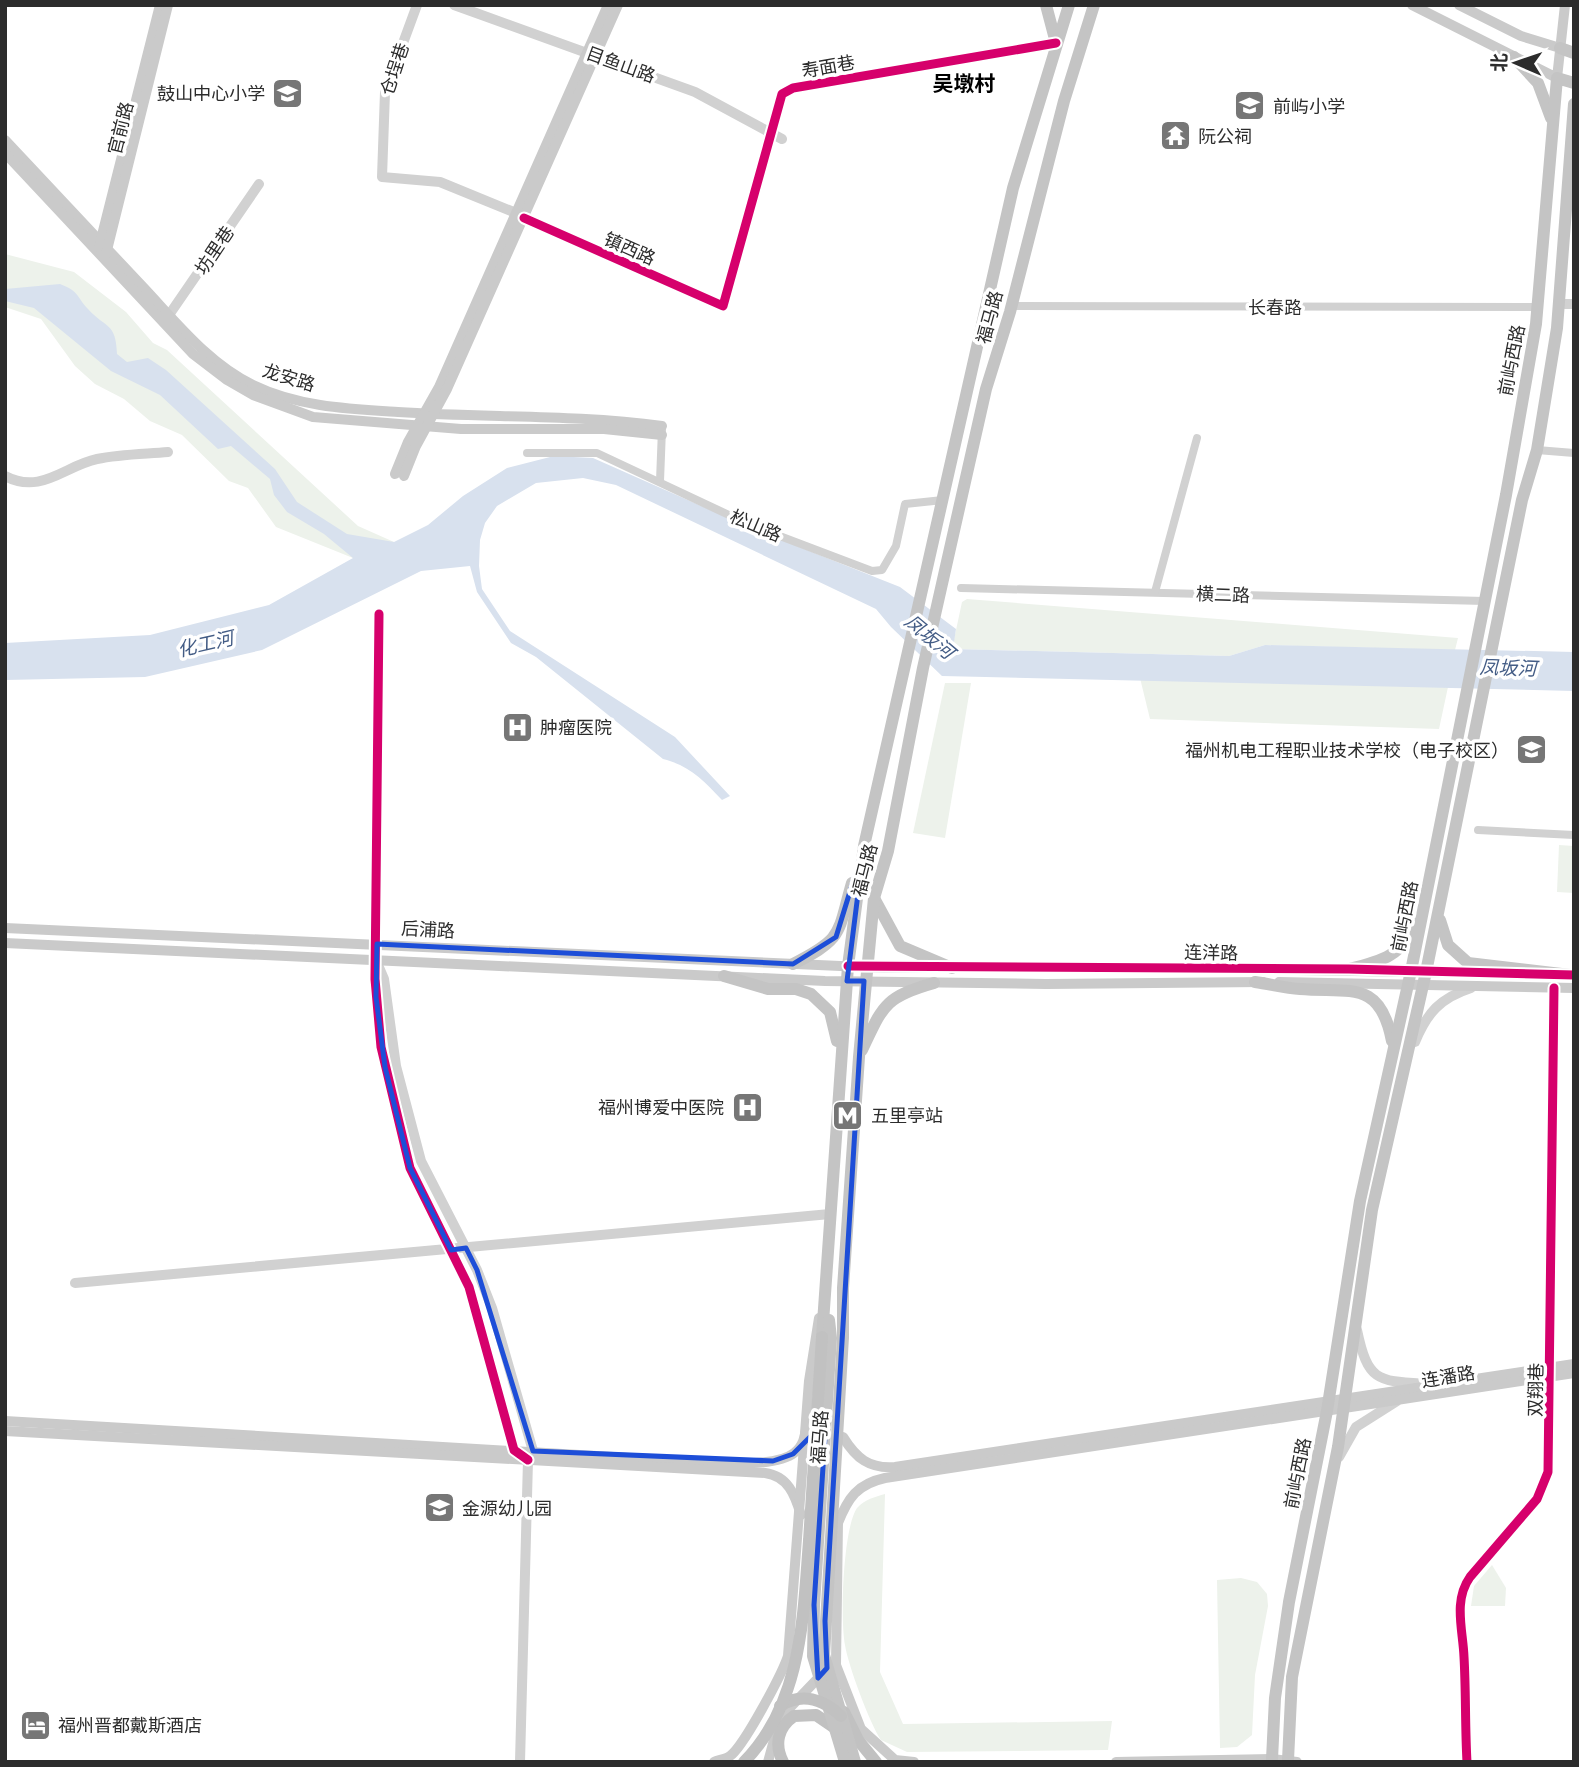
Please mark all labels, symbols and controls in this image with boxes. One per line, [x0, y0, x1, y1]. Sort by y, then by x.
north arrow [1481, 28, 1551, 98]
street label: 仓埕巷 [375, 40, 413, 98]
street label: 目鱼山路 [583, 41, 659, 87]
street label: 寿面巷 [800, 50, 856, 82]
text: 北 [1487, 52, 1510, 72]
district label: 吴墩村 [933, 70, 996, 95]
school or university icon: 鼓山中心小学 [271, 76, 305, 110]
place label: 鼓山中心小学 [157, 82, 265, 104]
school or university icon: 前屿小学 [1233, 89, 1267, 123]
place label: 前屿小学 [1273, 95, 1345, 117]
street label: 官前路 [103, 99, 137, 157]
temple icon: 阮公祠 [1158, 119, 1192, 153]
place label: 阮公祠 [1198, 125, 1252, 147]
street label: 坊里巷 [190, 221, 238, 279]
street label: 镇西路 [601, 227, 659, 269]
street label: 福马路 [971, 288, 1007, 346]
street label: 长春路 [1248, 296, 1302, 318]
street label: 前屿西路 [1493, 323, 1529, 397]
street label: 龙安路 [260, 359, 318, 395]
street label: 松山路 [727, 504, 785, 546]
street label: 横二路 [1196, 582, 1250, 606]
water label: 凤坂河 [901, 609, 962, 666]
water label: 化工河 [175, 624, 239, 661]
water label: 凤坂河 [1479, 655, 1541, 680]
hospital icon: 肿瘤医院 [500, 710, 534, 744]
place label: 肿瘤医院 [540, 716, 612, 738]
school or university icon: 福州机电工程职业技术学校（电子校区） [1515, 733, 1549, 767]
place label: 福州机电工程职业技术学校（电子校区） [1185, 739, 1509, 761]
street label: 福马路 [847, 841, 881, 899]
street label: 前屿西路 [1386, 879, 1422, 953]
street label: 后浦路 [400, 917, 456, 941]
street label: 连洋路 [1184, 941, 1238, 963]
hospital icon: 福州博爱中医院 [730, 1090, 764, 1124]
place label: 福州博爱中医院 [598, 1096, 724, 1118]
metro station icon: 五里亭站 [831, 1098, 865, 1132]
place label: 五里亭站 [871, 1104, 943, 1126]
street label: 连潘路 [1420, 1361, 1476, 1391]
street label: 双翔巷 [1524, 1363, 1546, 1417]
street label: 福马路 [806, 1409, 832, 1465]
street label: 前屿西路 [1279, 1436, 1315, 1510]
school or university icon: 金源幼儿园 [422, 1491, 456, 1525]
place label: 金源幼儿园 [462, 1497, 552, 1519]
hotel icon: 福州晋都戴斯酒店 [18, 1708, 52, 1742]
place label: 福州晋都戴斯酒店 [58, 1714, 202, 1736]

